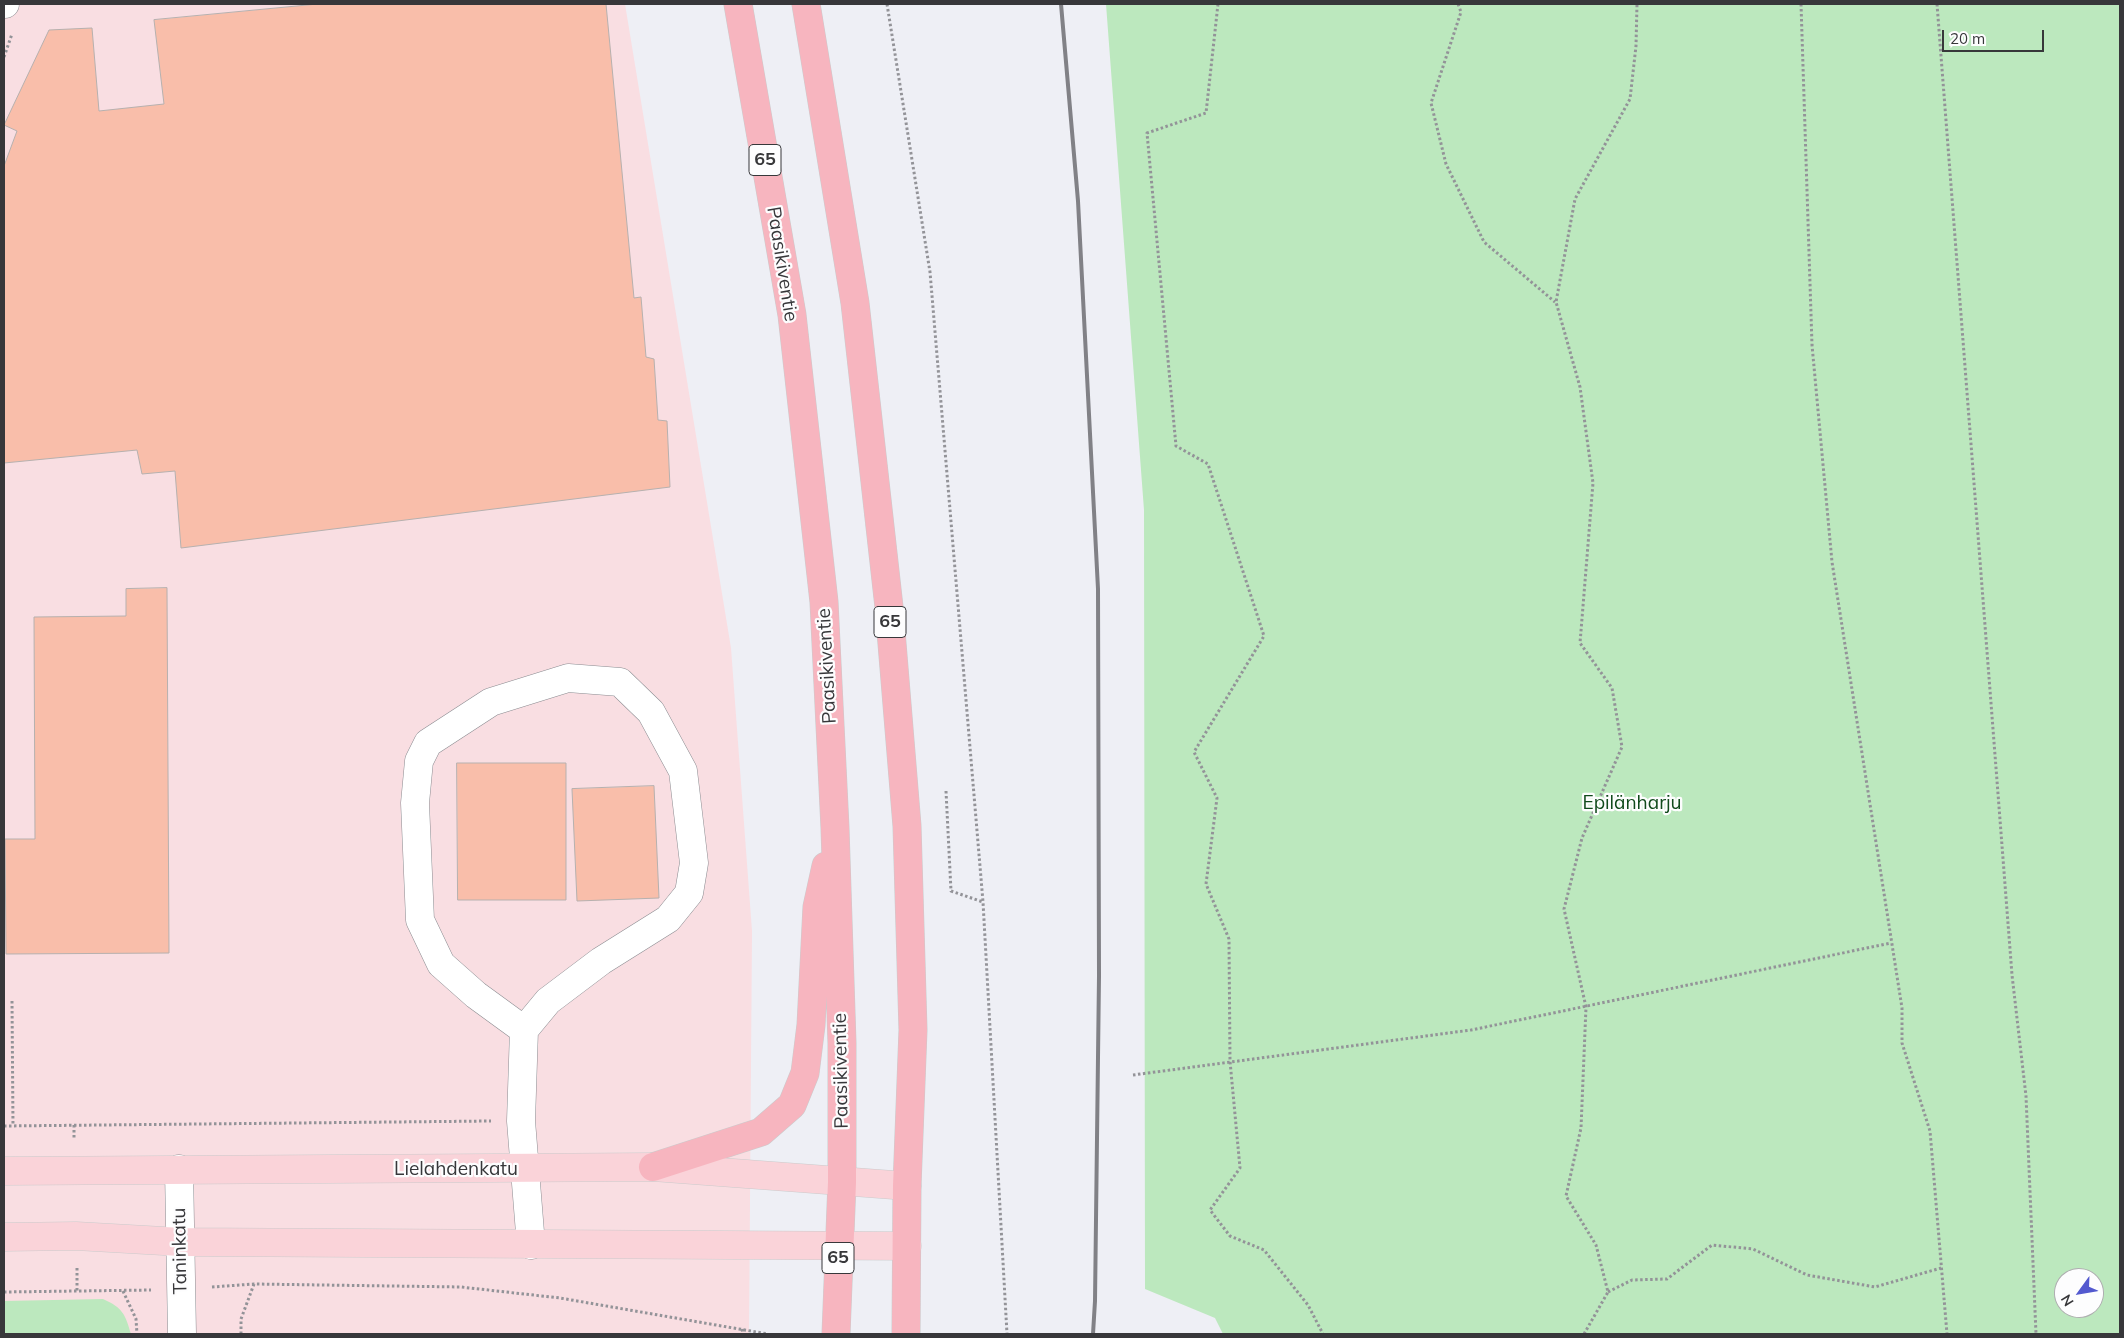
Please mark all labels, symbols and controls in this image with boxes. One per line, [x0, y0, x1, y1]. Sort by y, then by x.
scale bar [1944, 20, 2046, 52]
text: 20 m [1950, 29, 1985, 48]
road number: 65 [749, 144, 781, 176]
street label: Paasikiventie [762, 205, 802, 323]
road number: 65 [874, 606, 906, 638]
street label: Paasikiventie [813, 608, 841, 724]
park label: Epilänharju [1582, 792, 1682, 814]
street label: Paasikiventie [829, 1013, 853, 1129]
street label: Lielahdenkatu [394, 1158, 518, 1180]
street label: Taninkatu [168, 1207, 192, 1295]
road number: 65 [822, 1242, 854, 1274]
north arrow [2054, 1268, 2104, 1318]
text: N [2057, 1291, 2078, 1310]

